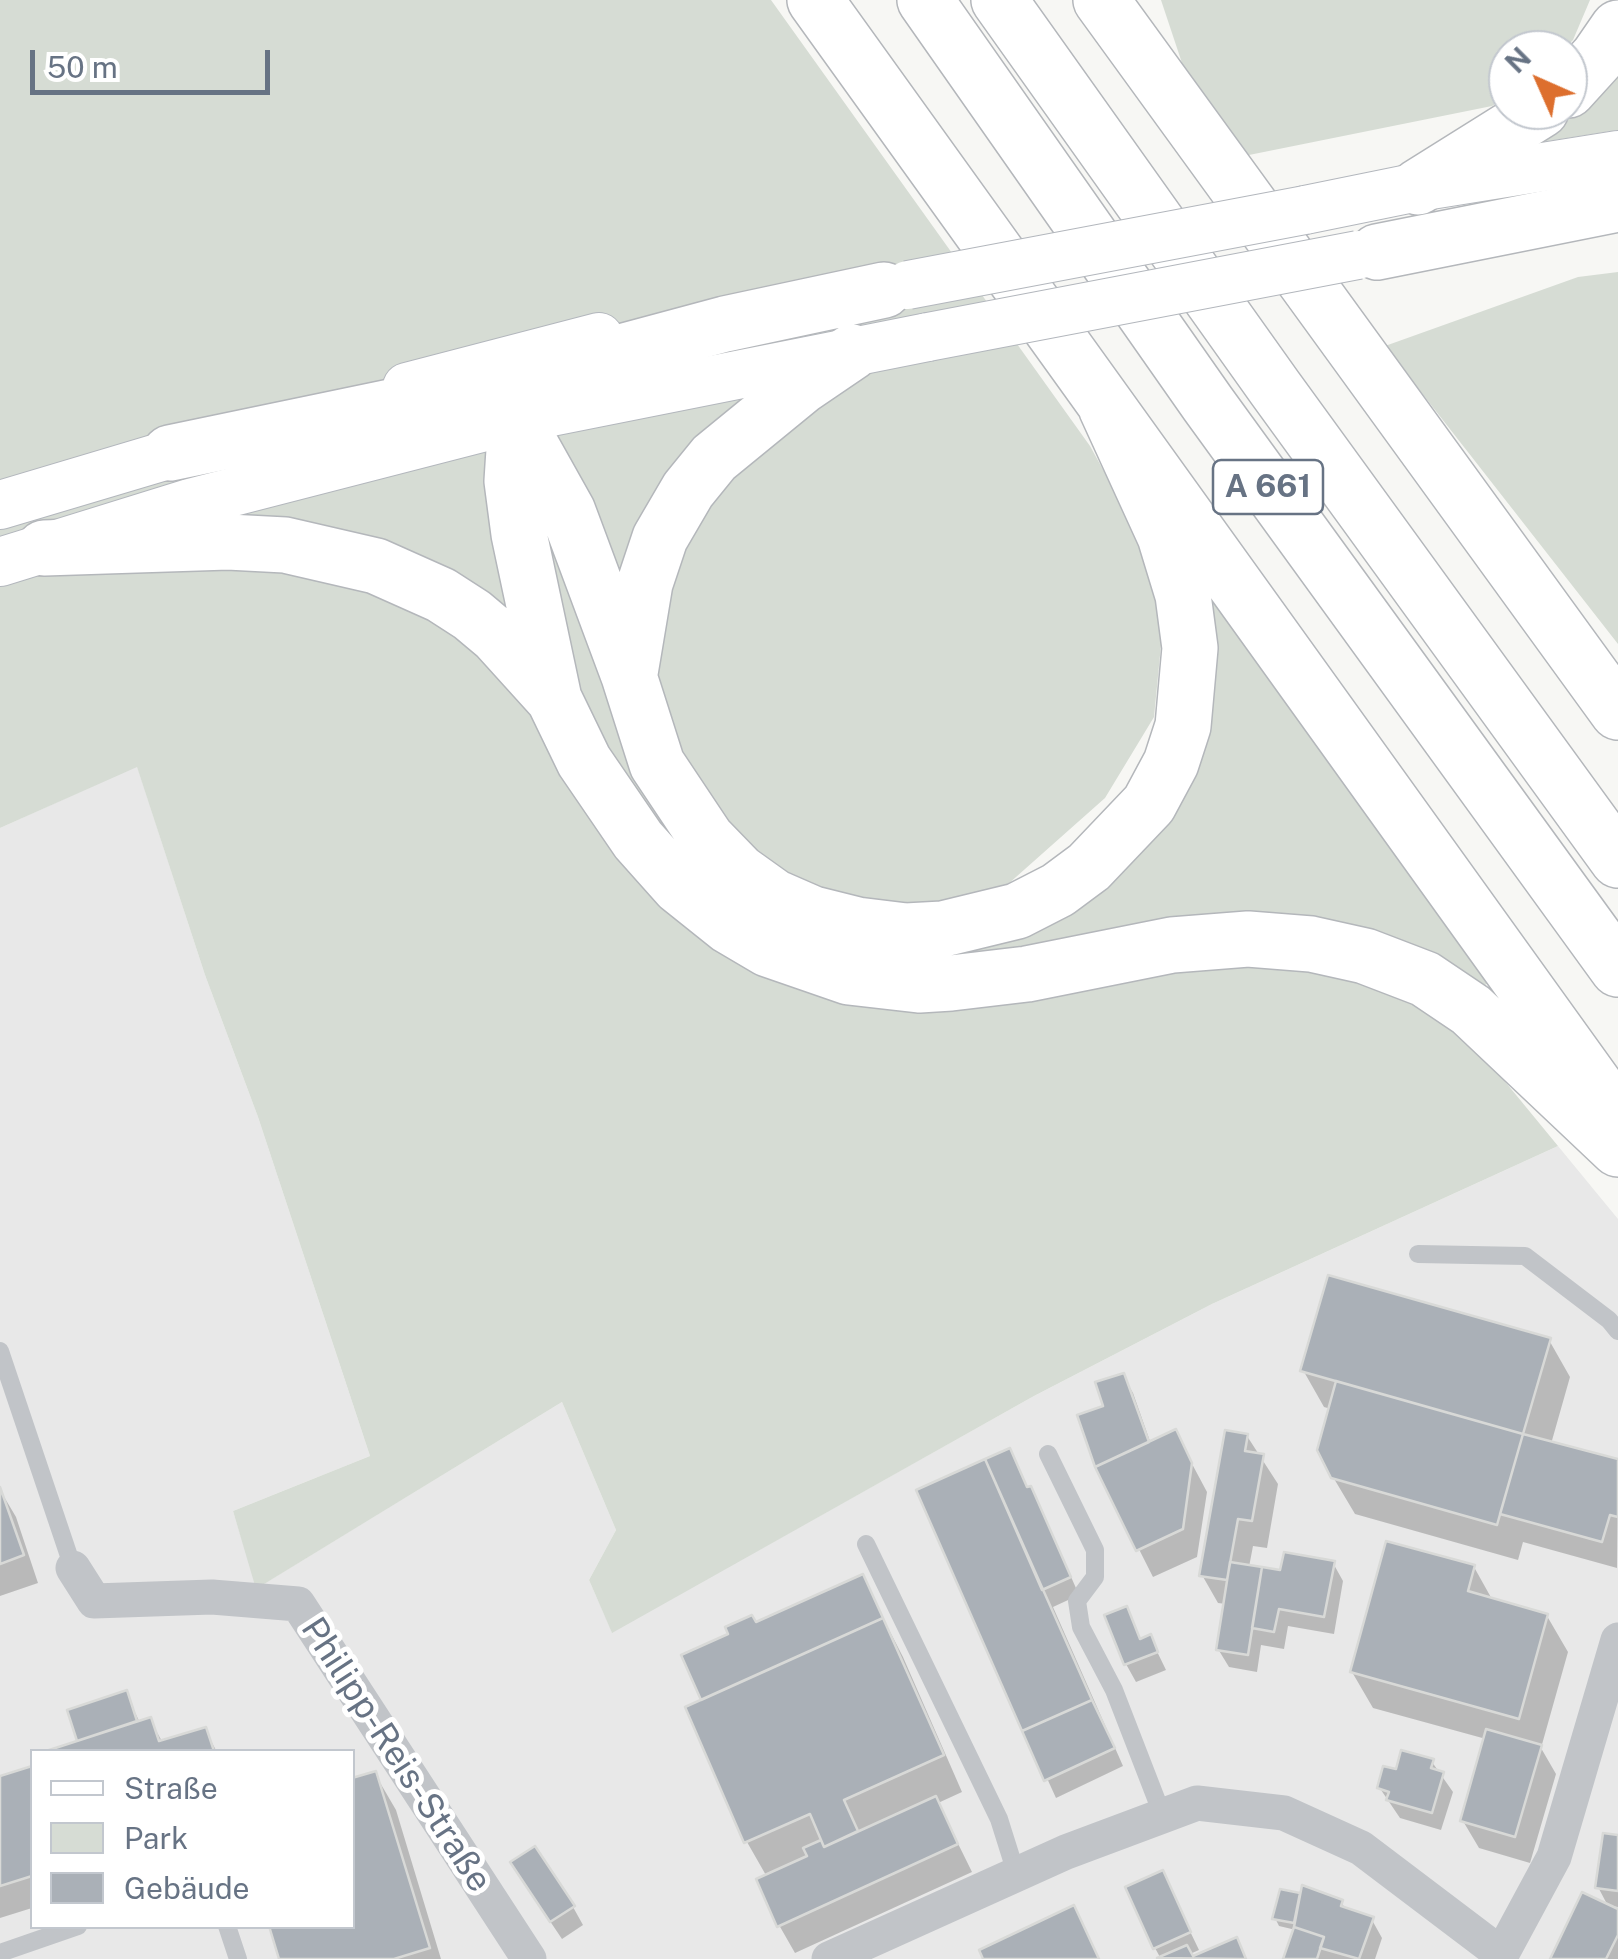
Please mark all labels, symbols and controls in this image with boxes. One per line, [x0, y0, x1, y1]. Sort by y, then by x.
scale bar [35, 30, 275, 92]
north arrow [1488, 30, 1588, 130]
text: N [1498, 40, 1537, 79]
text: 50 m [47, 49, 118, 85]
road number: A 661 [1213, 460, 1323, 514]
street label: Philipp-Reis-Straße [292, 1610, 500, 1900]
legend [30, 1749, 355, 1929]
text: Straße [124, 1770, 218, 1806]
text: Park [124, 1820, 188, 1856]
text: Gebäude [124, 1870, 250, 1906]

